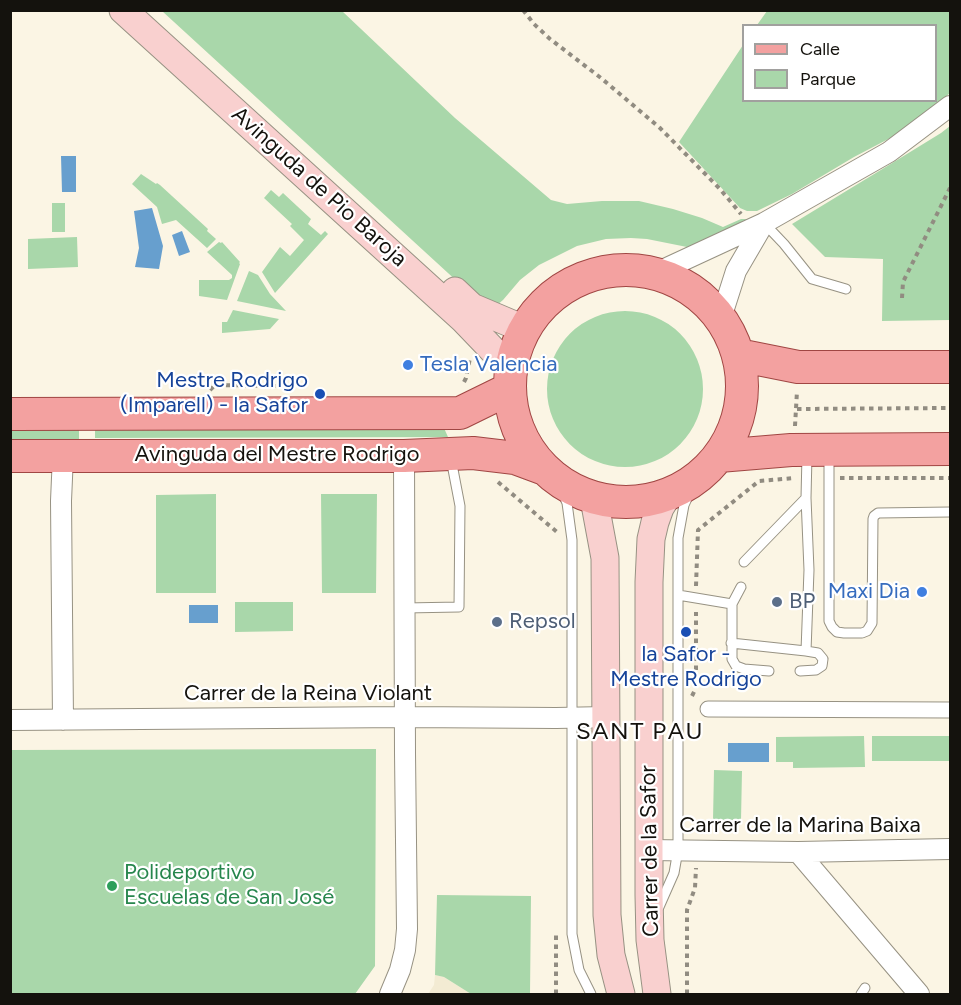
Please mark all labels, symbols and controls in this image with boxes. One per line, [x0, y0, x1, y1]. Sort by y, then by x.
legend [742, 24, 937, 102]
text: Calle [800, 38, 840, 60]
text: Parque [800, 68, 856, 90]
street label: Avinguda de Pio Baroja [226, 101, 412, 273]
place label: Tesla Valencia [420, 352, 557, 378]
marker: Tesla Valencia [401, 358, 415, 372]
place label: Mestre Rodrigo (Imparell) - la Safor [120, 368, 308, 420]
marker: Mestre Rodrigo (Imparell) - la Safor [313, 387, 327, 401]
street label: Avinguda del Mestre Rodrigo [134, 442, 420, 468]
place label: Maxi Dia [828, 579, 910, 605]
marker: Maxi Dia [915, 585, 929, 599]
place label: BP [789, 589, 815, 615]
marker: BP [770, 595, 784, 609]
place label: Repsol [509, 609, 576, 635]
marker: Repsol [490, 615, 504, 629]
marker: la Safor - Mestre Rodrigo [679, 625, 693, 639]
place label: la Safor - Mestre Rodrigo [610, 642, 762, 694]
street label: Carrer de la Reina Violant [184, 681, 432, 707]
district label: SANT PAU [576, 718, 704, 746]
street label: Carrer de la Safor [635, 765, 665, 937]
street label: Carrer de la Marina Baixa [679, 813, 921, 839]
place label: Polideportivo Escuelas de San José [124, 860, 334, 912]
marker: Polideportivo Escuelas de San José [105, 879, 119, 893]

